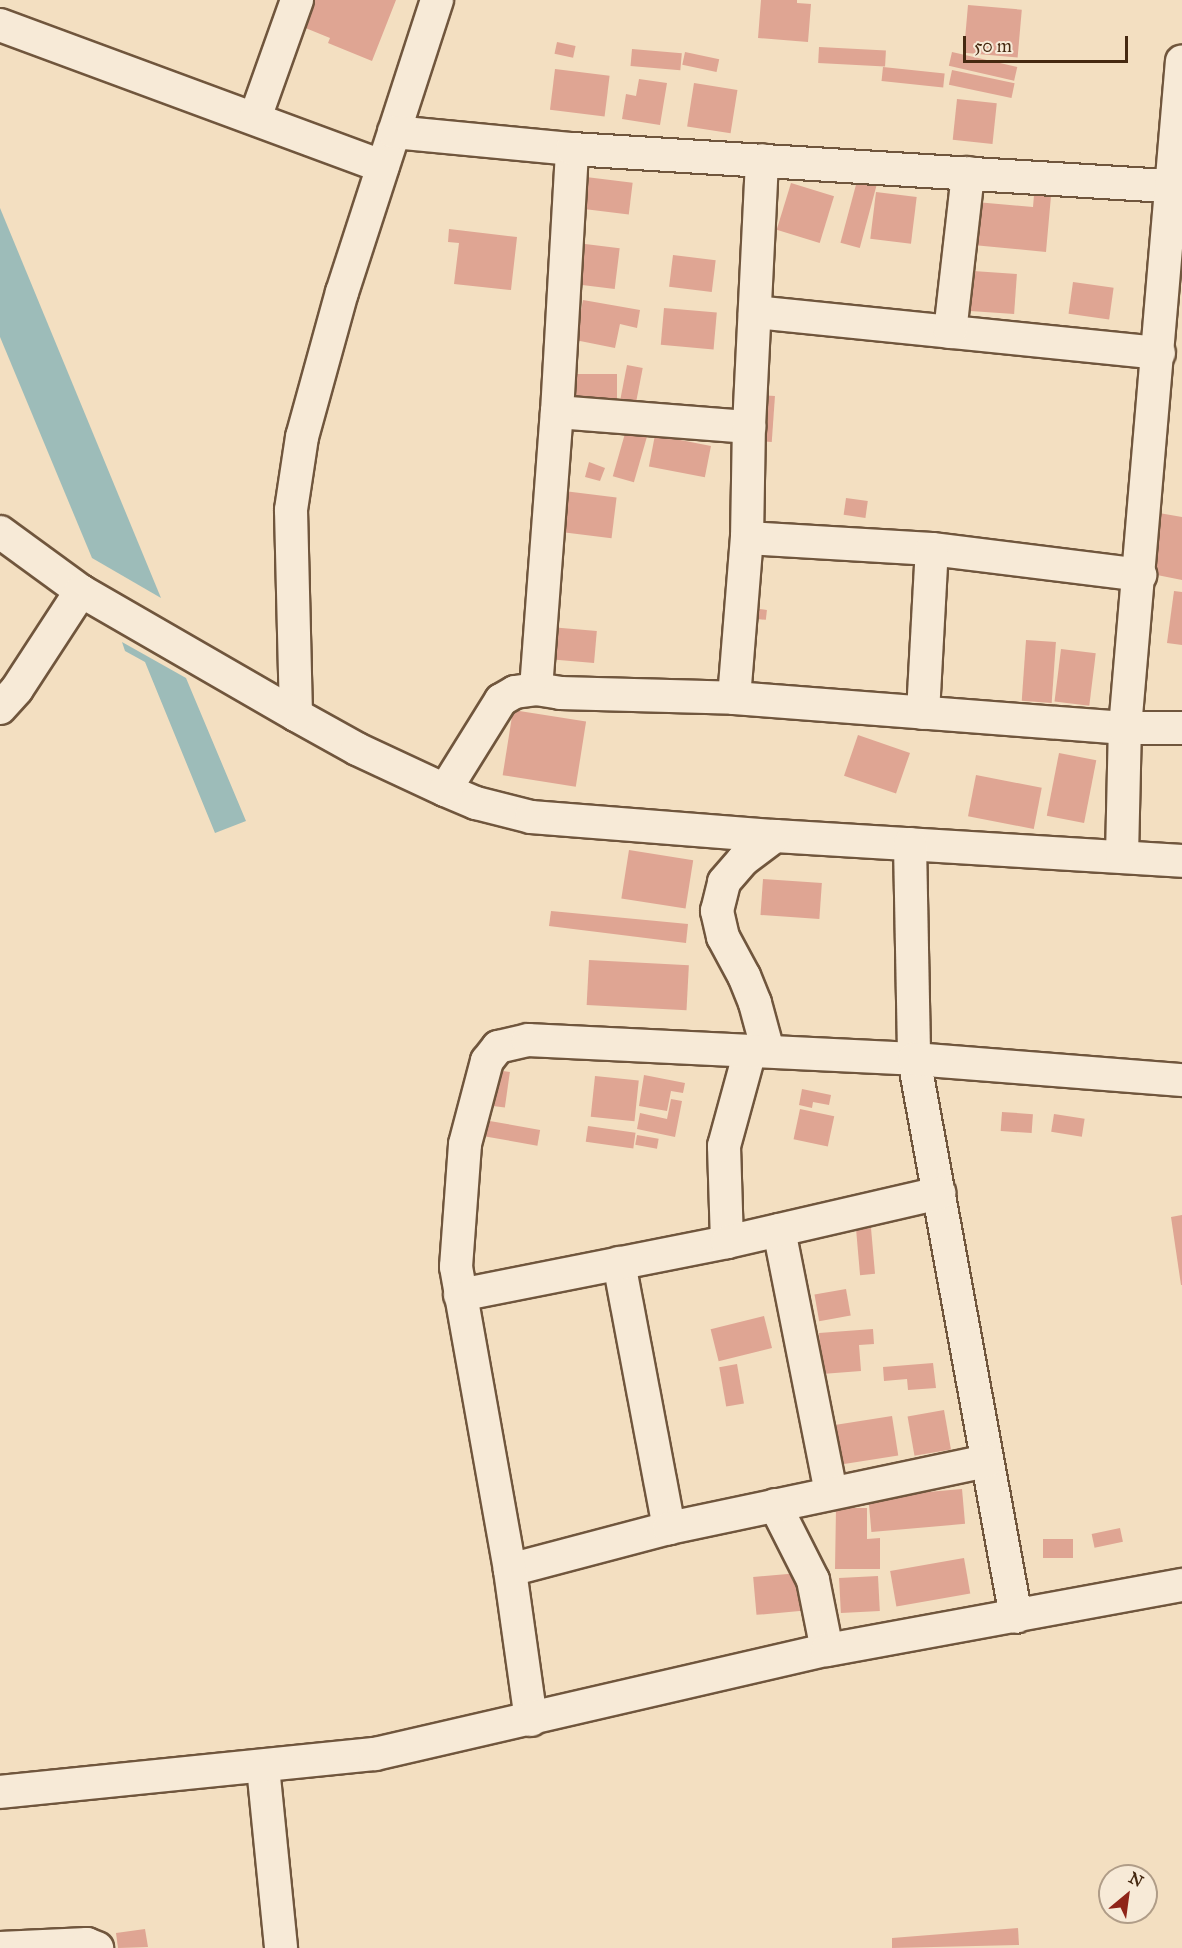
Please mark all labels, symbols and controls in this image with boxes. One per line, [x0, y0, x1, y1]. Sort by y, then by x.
scale bar [966, 24, 1131, 62]
text: 50 m [974, 35, 1012, 57]
north arrow [1098, 1864, 1158, 1924]
text: N [1125, 1868, 1147, 1891]

